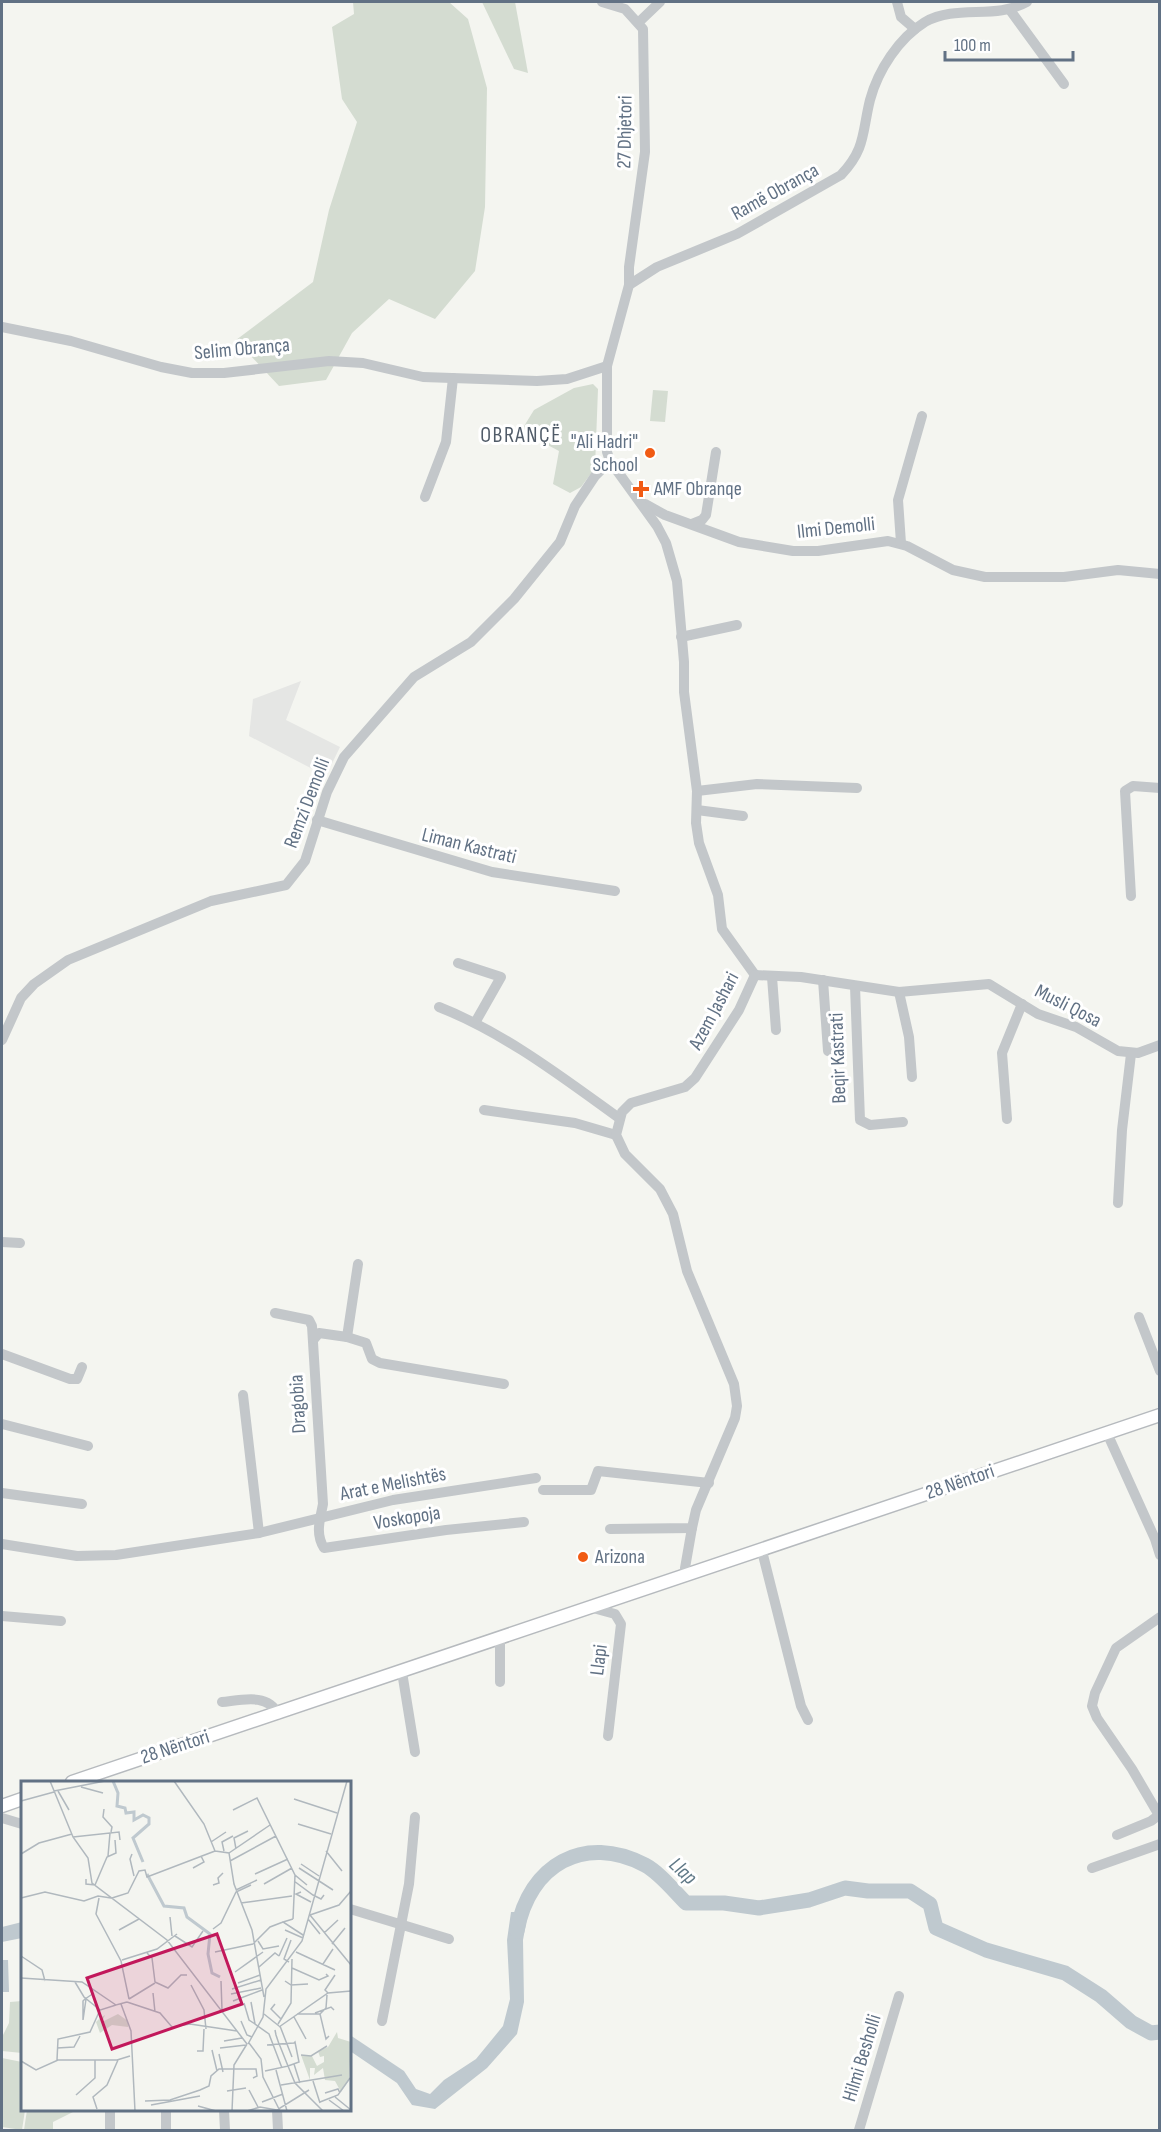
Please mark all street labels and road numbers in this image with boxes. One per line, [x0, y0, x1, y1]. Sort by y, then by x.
street label: 27 Dhjetori [612, 95, 638, 169]
street label: Ramë Obrança [727, 158, 823, 226]
street label: Selim Obrança [193, 333, 291, 365]
street label: Ilmi Demolli [796, 512, 876, 544]
street label: Remzi Demolli [279, 755, 335, 851]
street label: Liman Kastrati [419, 823, 519, 869]
street label: Azem Jashari [683, 968, 744, 1055]
street label: Musli Qosa [1031, 979, 1105, 1033]
street label: Beqir Kastrati [824, 1012, 852, 1104]
street label: Dragobia [284, 1374, 312, 1434]
street label: 28 Nëntori [923, 1459, 997, 1505]
street label: Arat e Melishtës [337, 1462, 448, 1506]
street label: Voskopoja [372, 1501, 442, 1535]
street label: Llapi [585, 1643, 613, 1677]
street label: 28 Nëntori [138, 1725, 212, 1769]
street label: Hilmi Besholli [837, 2012, 887, 2104]

